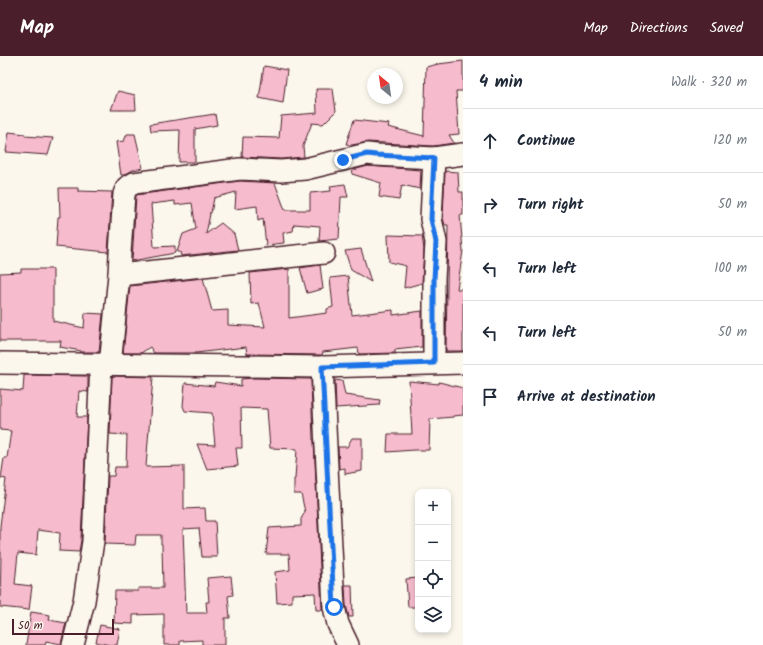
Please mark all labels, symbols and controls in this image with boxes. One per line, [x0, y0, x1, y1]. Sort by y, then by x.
text: Map [20, 13, 54, 43]
text: Map [583, 17, 608, 39]
text: Directions [630, 17, 688, 39]
text: Saved [710, 17, 743, 39]
north arrow [367, 68, 403, 104]
text: 4 min [479, 69, 523, 96]
text: Walk · 320 m [671, 72, 747, 93]
text: Continue [517, 129, 575, 153]
icon: ahead [479, 130, 501, 152]
text: 120 m [713, 130, 747, 151]
route end [334, 151, 352, 169]
text: Turn right [517, 193, 584, 217]
icon: right [479, 194, 501, 216]
text: 50 m [718, 194, 747, 215]
text: Turn left [517, 257, 577, 281]
icon: left [479, 258, 501, 280]
text: 100 m [714, 258, 747, 279]
text: Turn left [517, 321, 577, 345]
icon: left [479, 322, 501, 344]
text: 50 m [718, 322, 747, 343]
text: Arrive at destination [517, 385, 656, 409]
icon: arrive [479, 386, 501, 408]
map controls [415, 489, 451, 633]
button: + [415, 489, 451, 525]
button: − [415, 525, 451, 561]
button: locate [415, 561, 451, 597]
button: layers [415, 597, 451, 633]
route start [325, 598, 343, 616]
scale bar [12, 617, 114, 636]
text: 50 m [18, 617, 43, 635]

